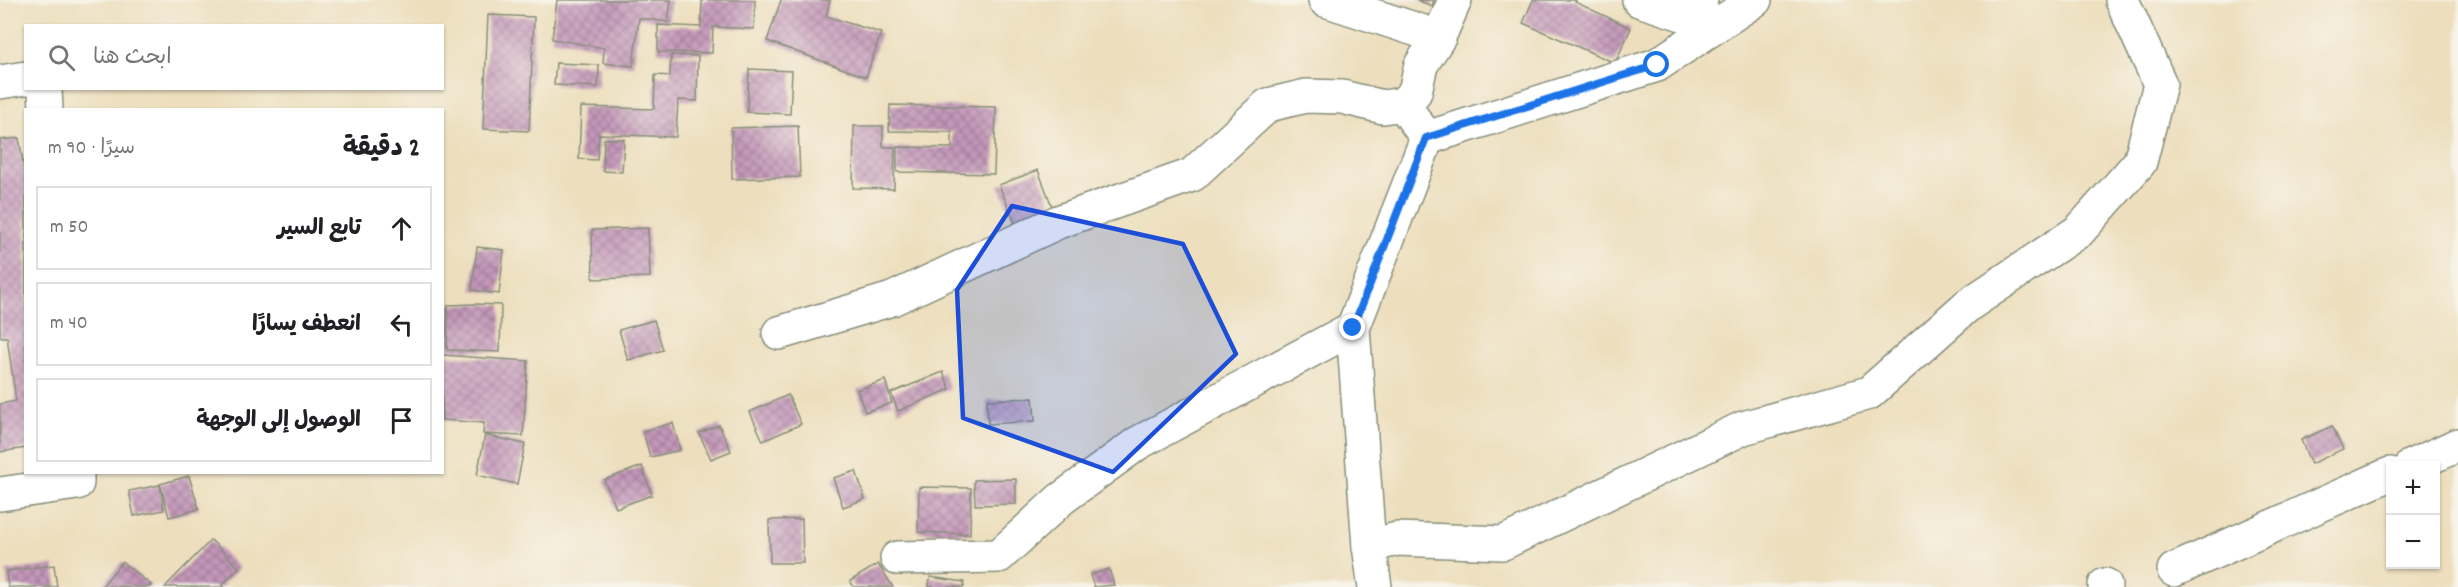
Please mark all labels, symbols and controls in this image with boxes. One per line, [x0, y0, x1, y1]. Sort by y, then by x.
search box [24, 24, 444, 90]
icon: search [45, 41, 78, 74]
text: ابحث هنا [93, 43, 172, 74]
route start [1643, 51, 1669, 77]
text: 2 دقيقة [343, 131, 420, 168]
text: سيرًا · 90 m [48, 135, 135, 163]
icon: ahead [385, 212, 418, 245]
text: 50 m [50, 214, 89, 242]
text: تابع السير [278, 214, 361, 245]
icon: left [385, 308, 418, 341]
text: 40 m [50, 310, 88, 338]
text: انعطف يسارًا [252, 310, 361, 341]
route end [1339, 314, 1365, 340]
icon: arrive [385, 404, 418, 437]
text: الوصول إلى الوجهة [196, 406, 361, 437]
map controls [2386, 461, 2440, 569]
button: + [2386, 461, 2440, 515]
button: − [2386, 515, 2440, 569]

